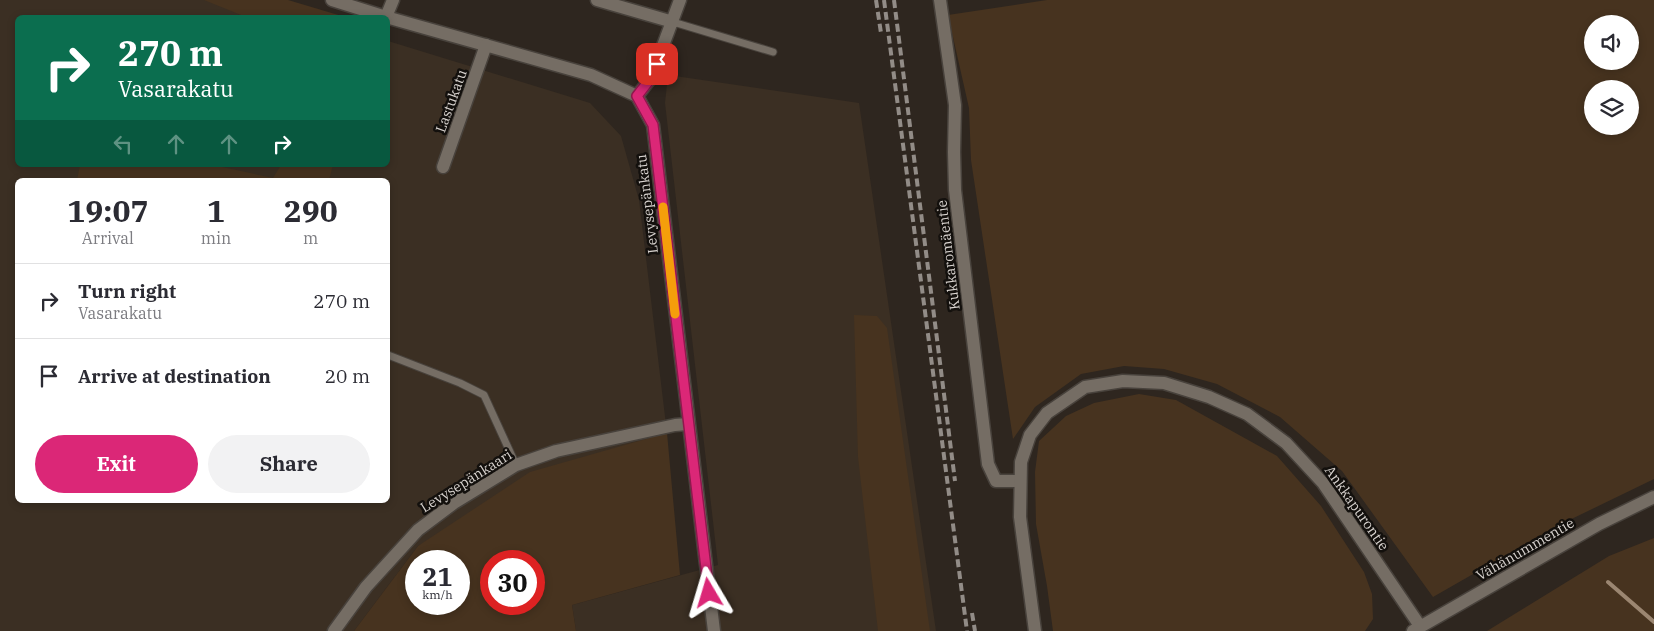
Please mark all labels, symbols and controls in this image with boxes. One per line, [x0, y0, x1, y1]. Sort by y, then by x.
map controls [1584, 15, 1639, 135]
button: sound [1584, 15, 1639, 70]
text: 270 m [118, 30, 223, 76]
icon: right [35, 35, 100, 100]
pin [636, 43, 678, 85]
icon: arrive [643, 50, 671, 78]
street label: Lastukatu [431, 67, 471, 135]
text: Vasarakatu [118, 74, 234, 103]
button: layers [1584, 80, 1639, 135]
icon: left [109, 130, 137, 158]
icon: ahead [162, 130, 190, 158]
icon: ahead [215, 130, 243, 158]
icon: right [268, 130, 296, 158]
street label: Levysepänkatu [632, 153, 662, 255]
text: 19:07 [67, 191, 148, 230]
text: 1 [207, 191, 225, 230]
text: 290 [284, 191, 338, 230]
street label: Kukkaromäentie [932, 199, 964, 311]
text: Arrival [82, 228, 134, 248]
text: min [201, 228, 231, 248]
text: m [303, 228, 318, 248]
text: Turn right [78, 279, 176, 303]
icon: right [35, 287, 63, 315]
text: 270 m [313, 289, 370, 313]
text: Vasarakatu [78, 303, 162, 323]
icon: arrive [35, 362, 63, 390]
text: Arrive at destination [78, 364, 271, 388]
text: 20 m [325, 364, 370, 388]
button: Exit [35, 435, 198, 493]
button: Share [208, 435, 370, 493]
street label: Levysepänkaari [417, 446, 515, 516]
street label: Ankkapurontie [1321, 462, 1393, 554]
street label: Vähänummentie [1473, 514, 1577, 584]
speed limit sign: 30 [480, 550, 545, 615]
text: 21 [422, 560, 453, 593]
position arrow [682, 566, 734, 618]
text: km/h [422, 587, 453, 602]

